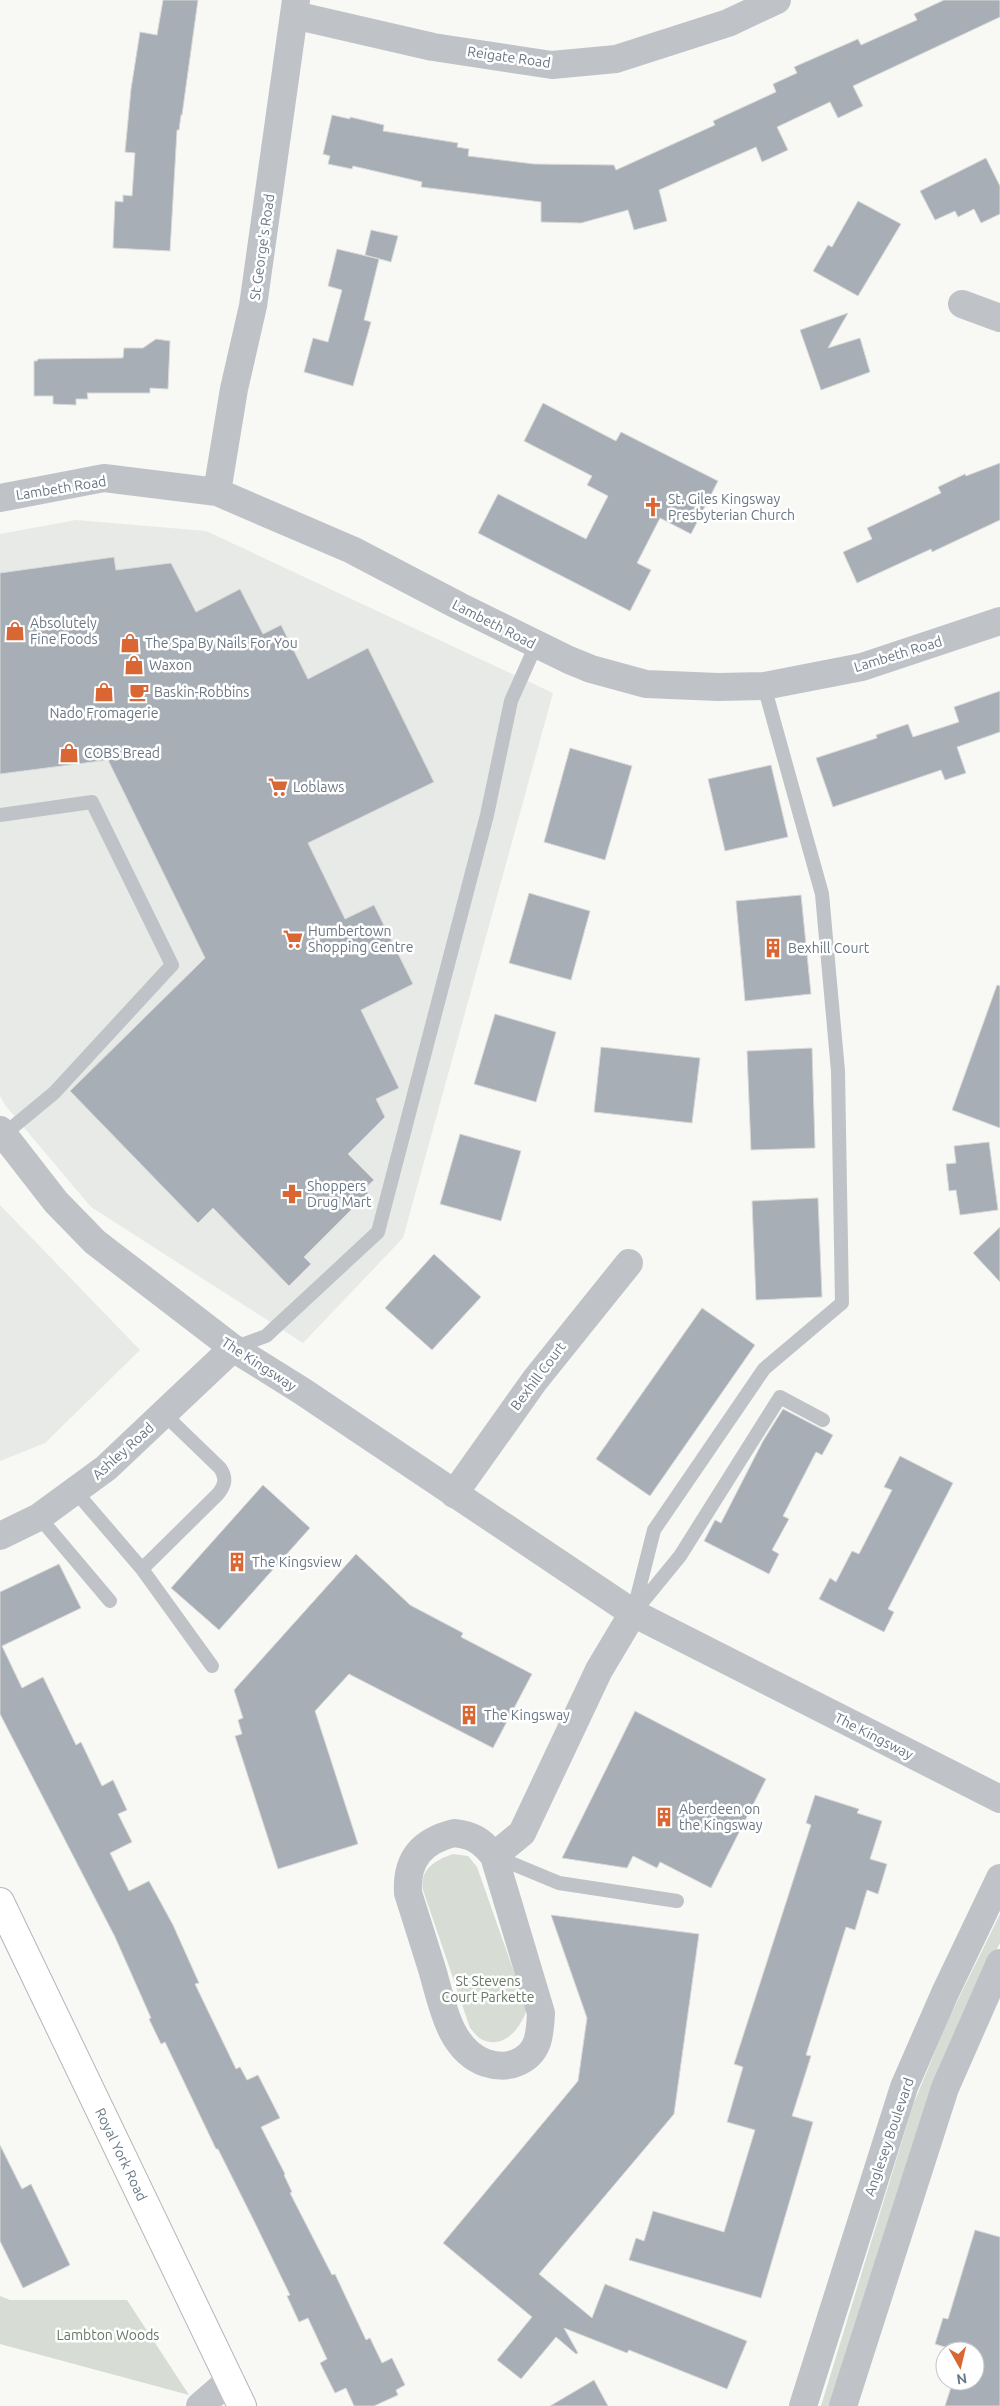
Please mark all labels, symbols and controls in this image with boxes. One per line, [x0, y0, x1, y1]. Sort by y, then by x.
street label: Reigate Road [466, 43, 552, 71]
street label: St George's Road [247, 193, 277, 301]
street label: Lambeth Road [15, 473, 107, 503]
place label: St. Giles Kingsway Presbyterian Church [668, 491, 795, 523]
church icon: St. Giles Kingsway Presbyterian Church [642, 496, 664, 518]
street label: Lambeth Road [450, 596, 538, 652]
place label: Absolutely Fine Foods [30, 615, 98, 647]
shop icon: Absolutely Fine Foods [4, 620, 26, 642]
shop icon: The Spa By Nails For You [119, 632, 141, 654]
street label: Lambeth Road [852, 633, 944, 675]
place label: The Spa By Nails For You [145, 635, 298, 651]
shop icon: Waxon [123, 654, 145, 676]
place label: Waxon [149, 657, 192, 673]
shop icon: Nado Fromagerie [93, 681, 115, 703]
cafe icon: Baskin-Robbins [128, 681, 150, 703]
place label: Baskin-Robbins [154, 684, 249, 700]
place label: Nado Fromagerie [50, 705, 158, 721]
shop icon: COBS Bread [58, 742, 80, 764]
place label: COBS Bread [84, 745, 160, 761]
supermarket icon: Loblaws [267, 776, 289, 798]
place label: Loblaws [293, 779, 344, 795]
place label: Humbertown Shopping Centre [308, 923, 413, 955]
supermarket icon: Humbertown Shopping Centre [282, 928, 304, 950]
building icon: Bexhill Court [762, 937, 784, 959]
place label: Bexhill Court [788, 940, 870, 956]
place label: Shoppers Drug Mart [307, 1178, 372, 1210]
pharmacy icon: Shoppers Drug Mart [281, 1183, 303, 1205]
street label: The Kingsway [219, 1334, 300, 1394]
street label: Bexhill Court [507, 1338, 569, 1413]
street label: Ashley Road [89, 1419, 157, 1483]
building icon: The Kingsview [226, 1551, 248, 1573]
place label: The Kingsview [252, 1554, 342, 1570]
building icon: The Kingsway [458, 1704, 480, 1726]
place label: The Kingsway [484, 1707, 570, 1723]
street label: The Kingsway [832, 1709, 916, 1763]
place label: Aberdeen on the Kingsway [679, 1801, 763, 1833]
building icon: Aberdeen on the Kingsway [653, 1806, 675, 1828]
park label: St Stevens Court Parkette [442, 1973, 534, 2005]
street label: Anglesey Boulevard [861, 2076, 917, 2198]
street label: Royal York Road [92, 2105, 150, 2204]
park label: Lambton Woods [57, 2327, 159, 2343]
north arrow [935, 2341, 985, 2391]
text: N [956, 2370, 968, 2388]

